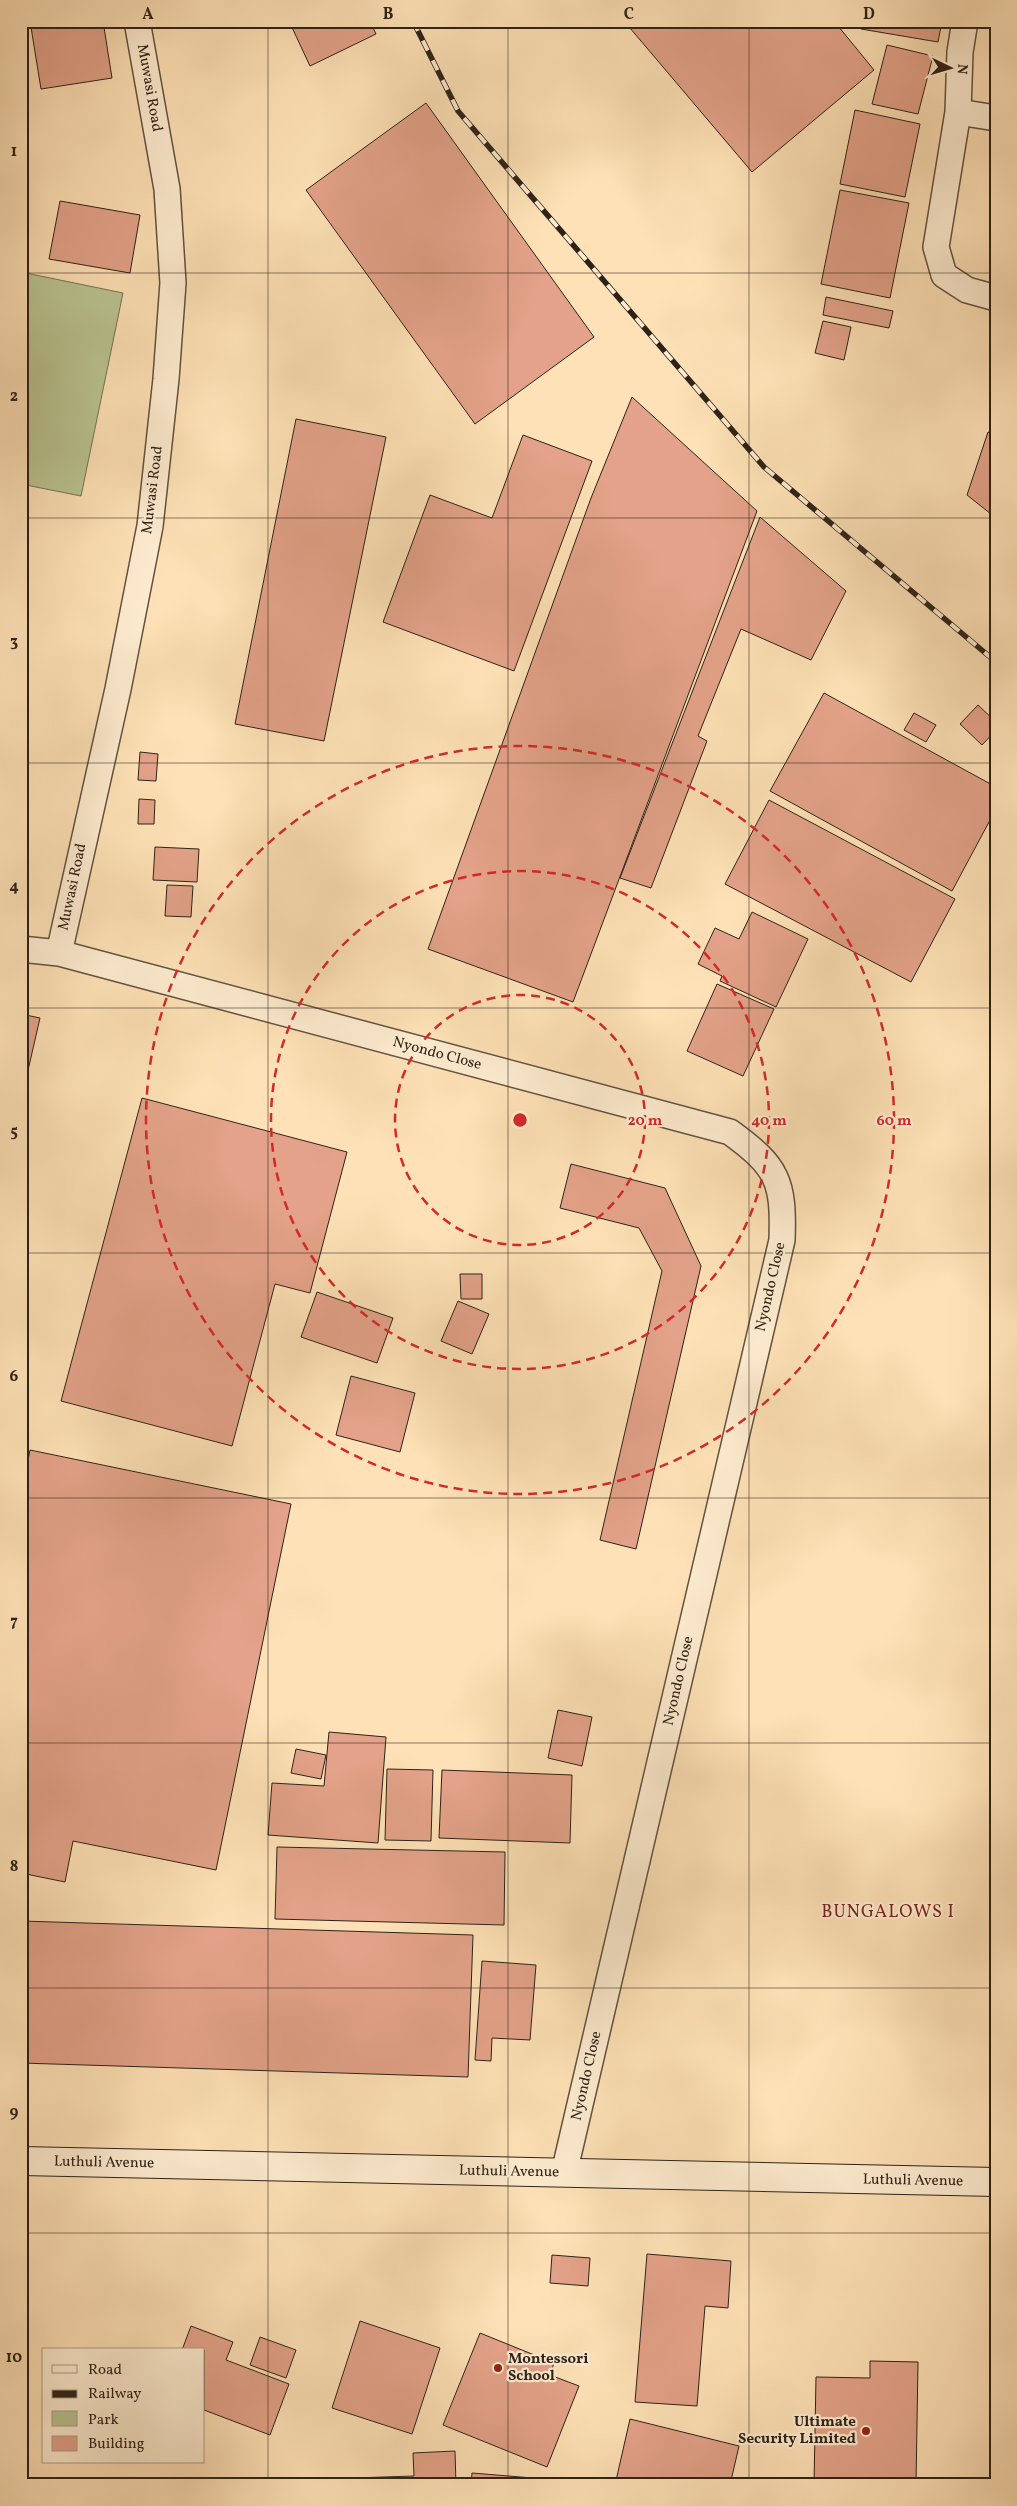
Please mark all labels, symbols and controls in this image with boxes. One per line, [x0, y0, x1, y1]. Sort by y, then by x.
text: A [142, 4, 154, 26]
text: B [383, 4, 394, 26]
text: C [624, 4, 634, 26]
text: D [863, 4, 875, 26]
north arrow [924, 42, 974, 92]
street label: Muwasi Road [131, 43, 167, 133]
text: N [952, 63, 971, 75]
text: 1 [11, 141, 17, 163]
text: 2 [10, 386, 18, 408]
street label: Muwasi Road [137, 445, 169, 535]
text: 3 [10, 631, 18, 653]
street label: Muwasi Road [54, 842, 92, 932]
text: 4 [9, 876, 19, 898]
street label: Nyondo Close [390, 1032, 484, 1076]
centre of rings [511, 1111, 529, 1129]
text: 20 m [628, 1111, 663, 1132]
text: 40 m [751, 1111, 787, 1132]
text: 60 m [877, 1111, 912, 1132]
text: 5 [10, 1121, 18, 1143]
street label: Nyondo Close [751, 1240, 791, 1334]
text: 6 [10, 1366, 19, 1388]
text: 7 [10, 1611, 18, 1633]
street label: Nyondo Close [659, 1634, 699, 1728]
text: 8 [10, 1856, 18, 1878]
district label: BUNGALOWS I [821, 1900, 955, 1925]
street label: Nyondo Close [567, 2029, 607, 2123]
text: 9 [10, 2102, 19, 2124]
street label: Luthuli Avenue [54, 2152, 154, 2174]
street label: Luthuli Avenue [459, 2161, 559, 2183]
street label: Luthuli Avenue [863, 2170, 963, 2192]
text: 10 [6, 2347, 22, 2369]
legend [42, 2348, 205, 2464]
place label: Montessori School [508, 2349, 589, 2387]
text: Road [88, 2360, 122, 2381]
marker: Montessori School [492, 2362, 504, 2374]
text: Railway [88, 2384, 141, 2405]
text: Park [88, 2410, 119, 2431]
place label: Ultimate Security Limited [738, 2412, 856, 2450]
marker: Ultimate Security Limited [860, 2425, 872, 2437]
text: Building [88, 2434, 145, 2455]

